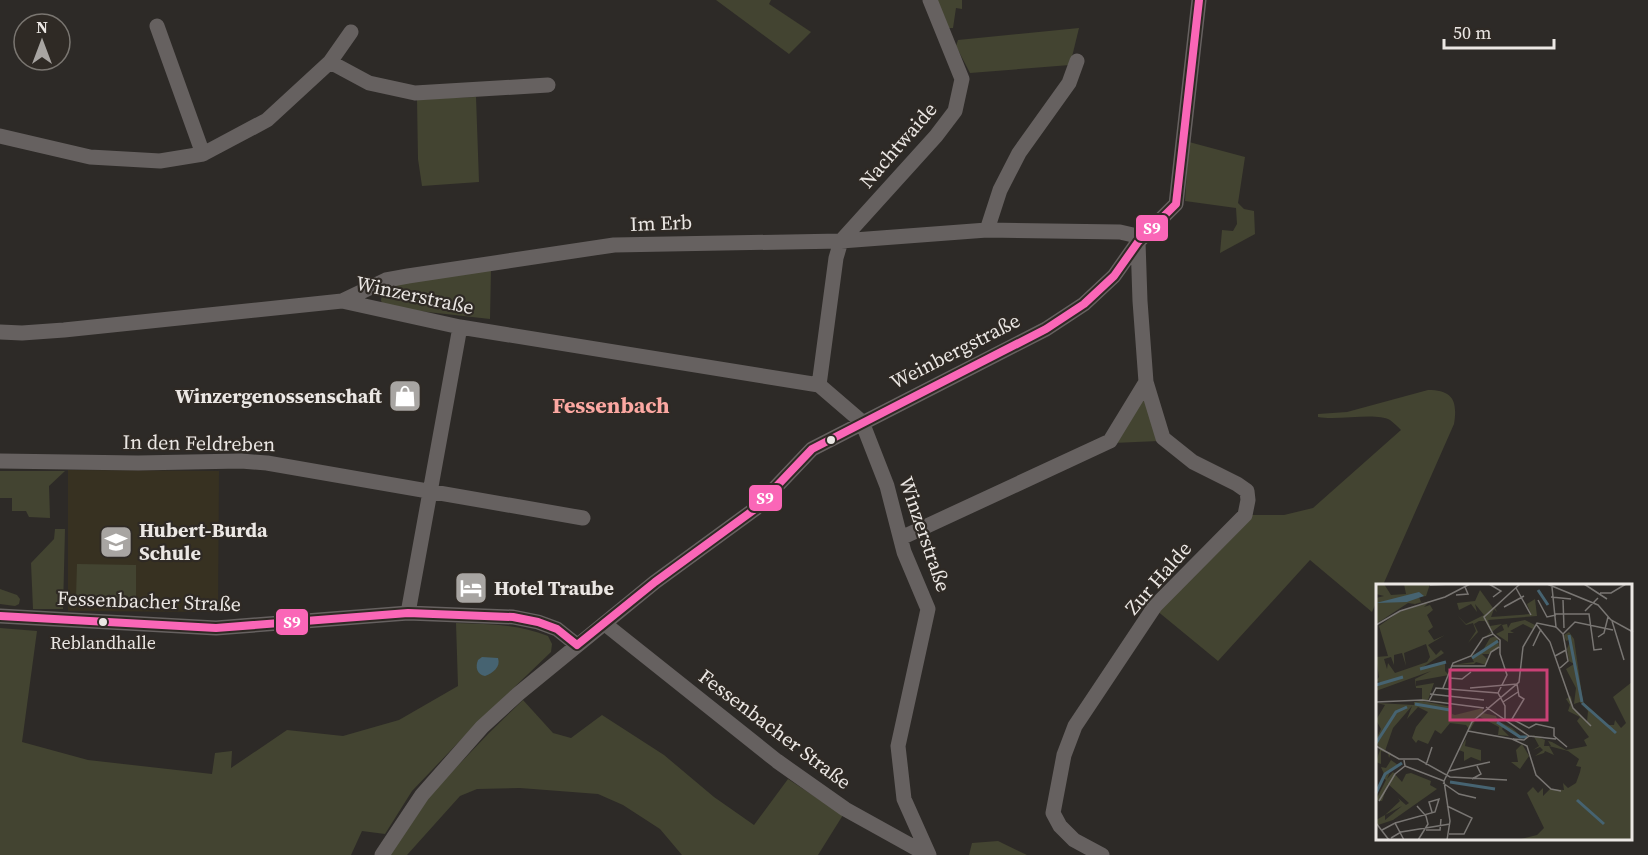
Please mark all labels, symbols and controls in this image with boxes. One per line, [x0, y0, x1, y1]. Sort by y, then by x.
north arrow [12, 12, 72, 72]
scale bar [1444, 12, 1554, 50]
text: N [36, 16, 48, 38]
text: 50 m [1453, 20, 1491, 45]
street label: Nachtwaide [853, 96, 943, 194]
street label: Im Erb [630, 208, 692, 238]
line badge: S9 [1135, 214, 1169, 242]
text: S9 [1143, 217, 1161, 239]
street label: Winzerstraße [353, 269, 477, 321]
street label: Weinbergstraße [885, 306, 1025, 396]
shop icon: Winzergenossenschaft [387, 378, 423, 414]
place label: Winzergenossenschaft [175, 382, 382, 410]
district label: Fessenbach [552, 390, 670, 420]
street label: In den Feldreben [122, 428, 276, 458]
unlabelled marker [825, 434, 837, 446]
street label: Winzerstraße [892, 473, 958, 595]
line badge: S9 [748, 484, 783, 512]
text: S9 [756, 487, 774, 509]
place label: Hubert-Burda Schule [139, 516, 268, 567]
school or university icon: Hubert-Burda Schule [98, 524, 134, 560]
street label: Zur Halde [1118, 535, 1198, 621]
hotel icon: Hotel Traube [453, 570, 489, 606]
place label: Hotel Traube [494, 574, 614, 602]
street label: Fessenbacher Straße [56, 584, 242, 618]
inset map [1376, 584, 1633, 840]
line badge: S9 [275, 608, 309, 636]
text: S9 [283, 611, 301, 633]
marker: Reblandhalle [97, 616, 109, 628]
place label: Reblandhalle [50, 630, 156, 655]
street label: Fessenbacher Straße [693, 662, 857, 796]

